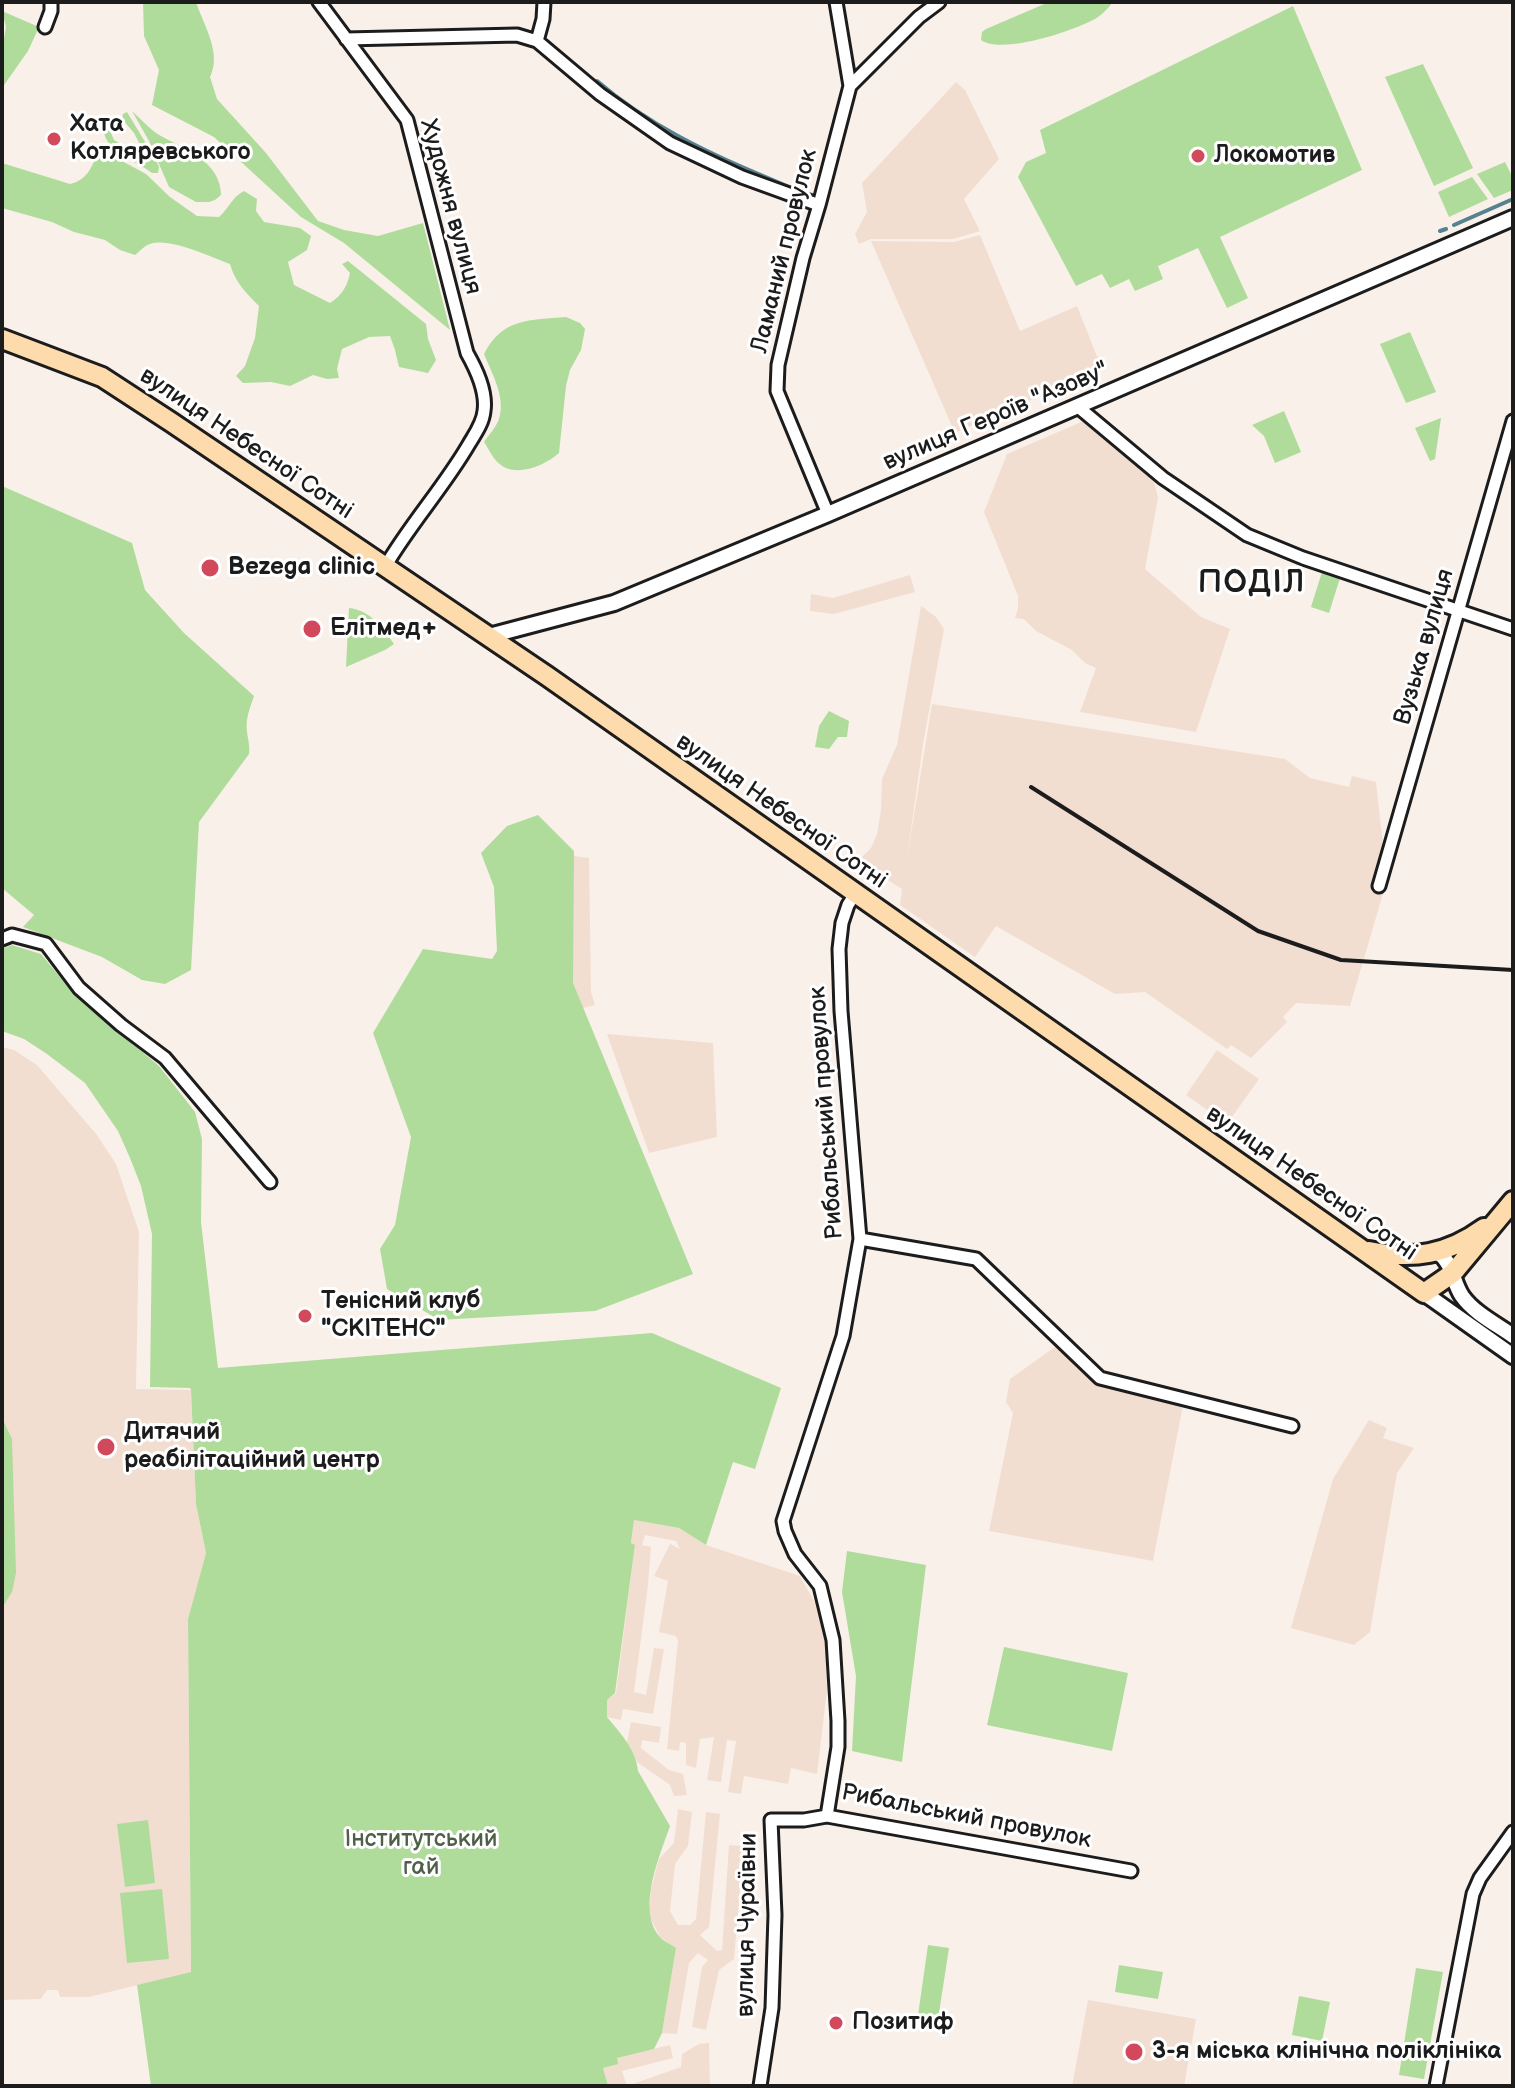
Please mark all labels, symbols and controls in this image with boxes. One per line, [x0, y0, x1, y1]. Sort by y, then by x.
place label: Хата Котляревського [70, 111, 251, 167]
street label: Художня вулиця [413, 116, 487, 298]
marker: Хата Котляревського [45, 130, 63, 148]
place label: Локомотив [1214, 142, 1335, 170]
street label: Ламаний провулок [746, 146, 824, 356]
marker: Локомотив [1189, 147, 1207, 165]
street label: вулиця Героїв "Азову" [879, 356, 1113, 478]
street label: вулиця Небесної Сотні [134, 362, 358, 526]
place label: Bezega clinic [228, 554, 375, 582]
marker: Bezega clinic [199, 557, 221, 579]
district label: ПОДІЛ [1198, 565, 1306, 603]
street label: Вузька вулиця [1389, 566, 1461, 728]
place label: Елітмед+ [330, 615, 438, 643]
marker: Елітмед+ [301, 618, 323, 640]
street label: вулиця Небесної Сотні [670, 728, 892, 896]
street label: Рибальський провулок [804, 985, 850, 1241]
street label: вулиця Небесної Сотні [1200, 1100, 1422, 1268]
place label: Тенісний клуб "СКІТЕНС" [321, 1288, 480, 1344]
marker: Тенісний клуб "СКІТЕНС" [296, 1307, 314, 1325]
place label: Дитячий реабілітаційний центр [124, 1419, 380, 1475]
marker: Дитячий реабілітаційний центр [95, 1436, 117, 1458]
street label: Рибальський провулок [839, 1779, 1093, 1855]
park label: Інститутський гай [344, 1826, 498, 1882]
street label: вулиця Чураївни [732, 1832, 764, 2018]
place label: Позитиф [852, 2009, 954, 2037]
marker: Позитиф [827, 2014, 845, 2032]
place label: 3-я міська клінічна поліклініка [1152, 2038, 1501, 2066]
marker: 3-я міська клінічна поліклініка [1123, 2041, 1145, 2063]

